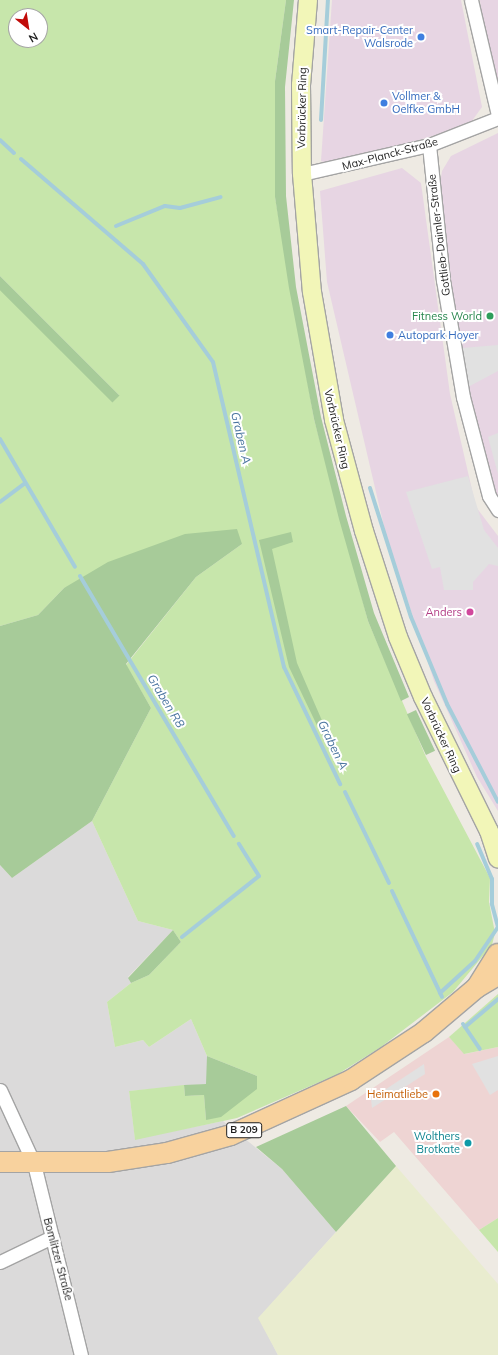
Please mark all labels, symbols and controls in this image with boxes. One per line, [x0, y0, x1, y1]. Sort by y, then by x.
north arrow [8, 8, 48, 48]
place label: Smart-Repair-Center Walsrode [306, 24, 413, 50]
text: N [26, 29, 41, 46]
marker: Smart-Repair-Center Walsrode [416, 32, 426, 42]
street label: Vorbrücker Ring [295, 67, 309, 149]
place label: Vollmer & Oelfke GmbH [392, 90, 460, 116]
marker: Vollmer & Oelfke GmbH [379, 98, 389, 108]
street label: Max-Planck-Straße [341, 135, 439, 173]
street label: Gottlieb-Daimler-Straße [425, 173, 453, 297]
place label: Fitness World [412, 309, 482, 323]
marker: Fitness World [485, 311, 495, 321]
place label: Autopark Hoyer [398, 328, 479, 342]
marker: Autopark Hoyer [385, 330, 395, 340]
street label: Vorbrücker Ring [321, 388, 353, 470]
water label: Graben A [228, 411, 254, 465]
place label: Anders [425, 605, 462, 619]
marker: Anders [465, 607, 475, 617]
water label: Graben R8 [144, 672, 188, 730]
street label: Vorbrücker Ring [418, 695, 464, 775]
water label: Graben A [315, 718, 351, 772]
place label: Heimatliebe [367, 1087, 428, 1101]
marker: Heimatliebe [431, 1089, 441, 1099]
road number: B 209 [226, 1122, 262, 1138]
place label: Wolthers Brotkate [414, 1130, 460, 1156]
marker: Wolthers Brotkate [463, 1138, 473, 1148]
street label: Bomlitzer Straße [41, 1216, 75, 1302]

